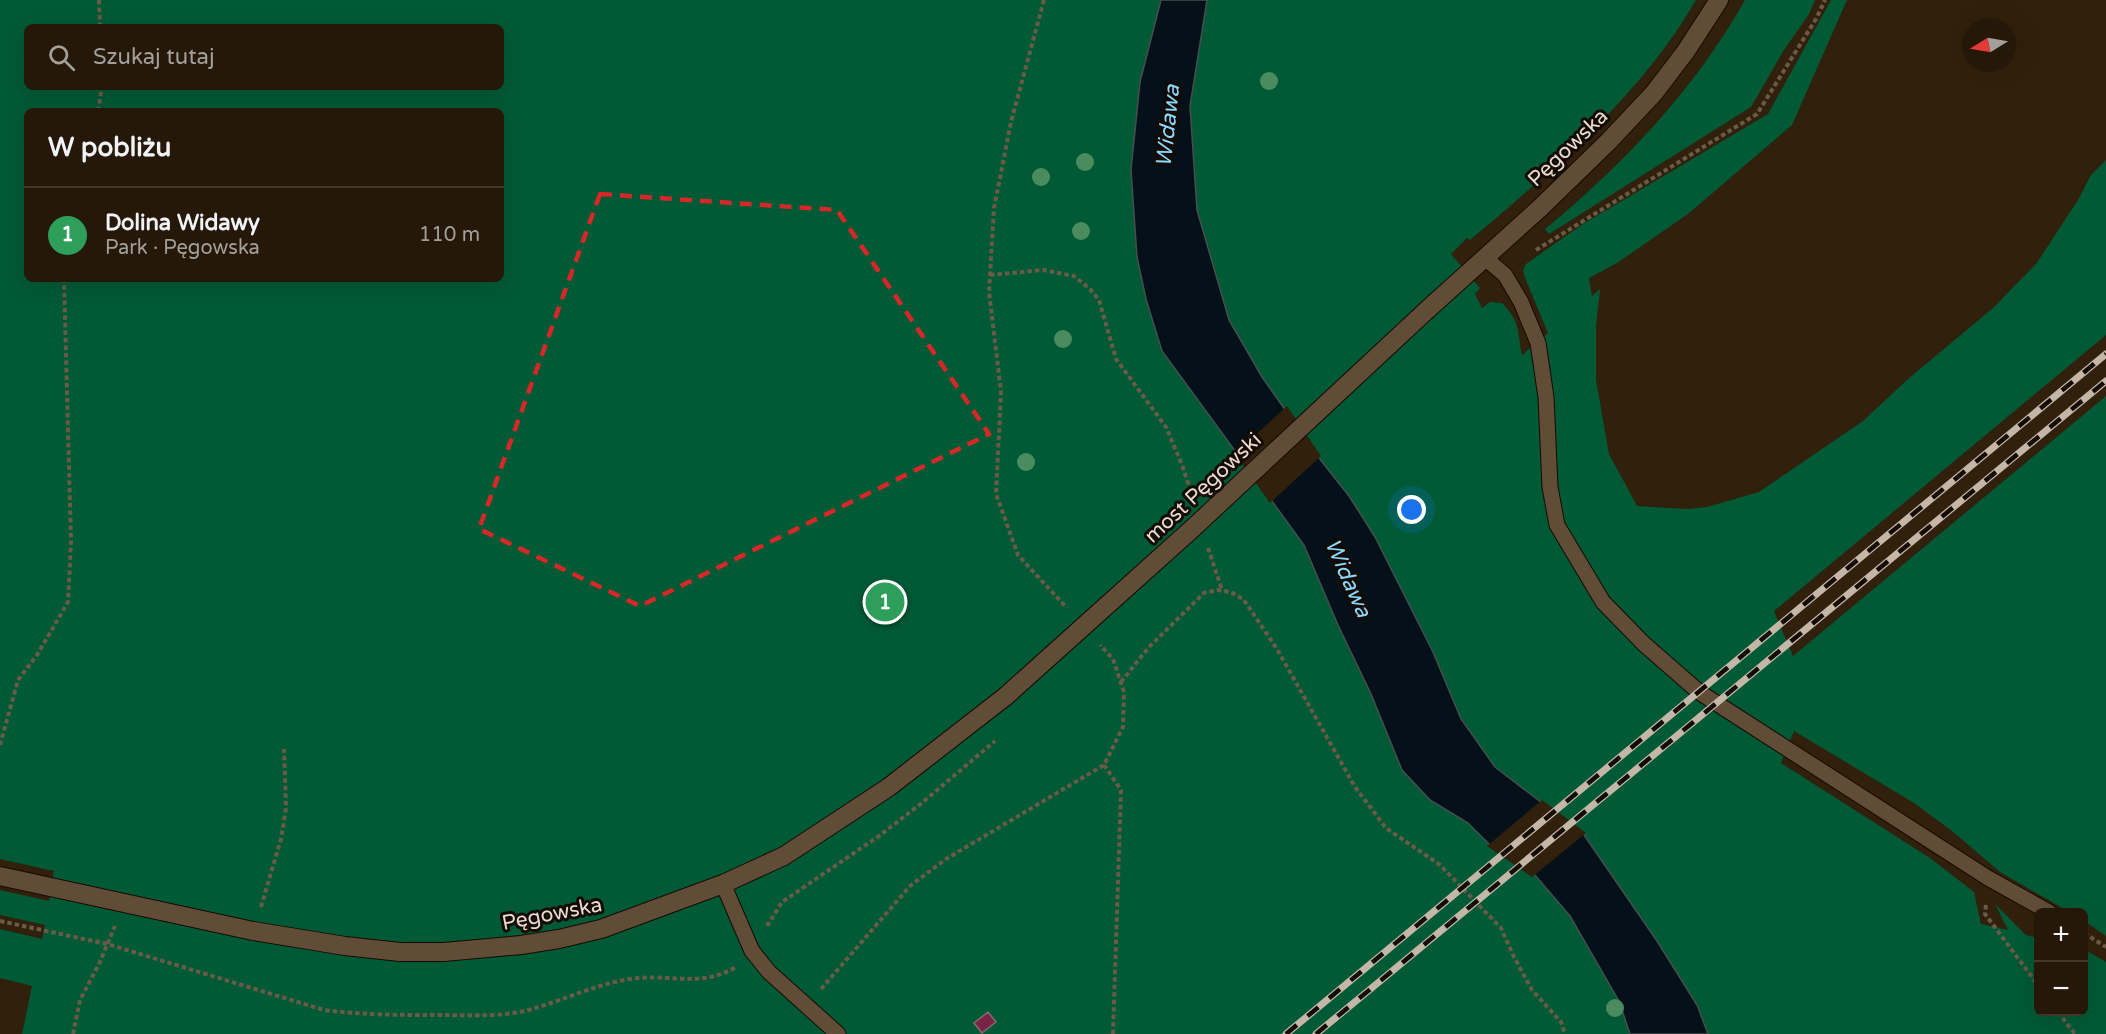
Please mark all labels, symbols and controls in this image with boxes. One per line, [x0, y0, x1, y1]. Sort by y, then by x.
north arrow [1962, 18, 2016, 72]
search box [24, 24, 504, 90]
icon: search [45, 41, 78, 74]
text: Szukaj tutaj [93, 44, 215, 70]
water label: Widawa [1151, 83, 1185, 169]
street label: Pęgowska [1523, 104, 1613, 192]
text: W pobliżu [48, 132, 171, 163]
text: Dolina Widawy [105, 210, 260, 236]
text: 1 [61, 223, 74, 247]
text: 110 m [419, 223, 480, 247]
text: Park · Pęgowska [105, 236, 260, 260]
street label: most Pęgowski [1139, 428, 1267, 548]
your location [1397, 495, 1426, 524]
water label: Widawa [1319, 535, 1377, 622]
pin: 1 [866, 580, 904, 624]
street label: Pęgowska [500, 892, 604, 936]
map controls [2034, 908, 2088, 1016]
button: + [2034, 908, 2088, 962]
button: − [2034, 962, 2088, 1016]

